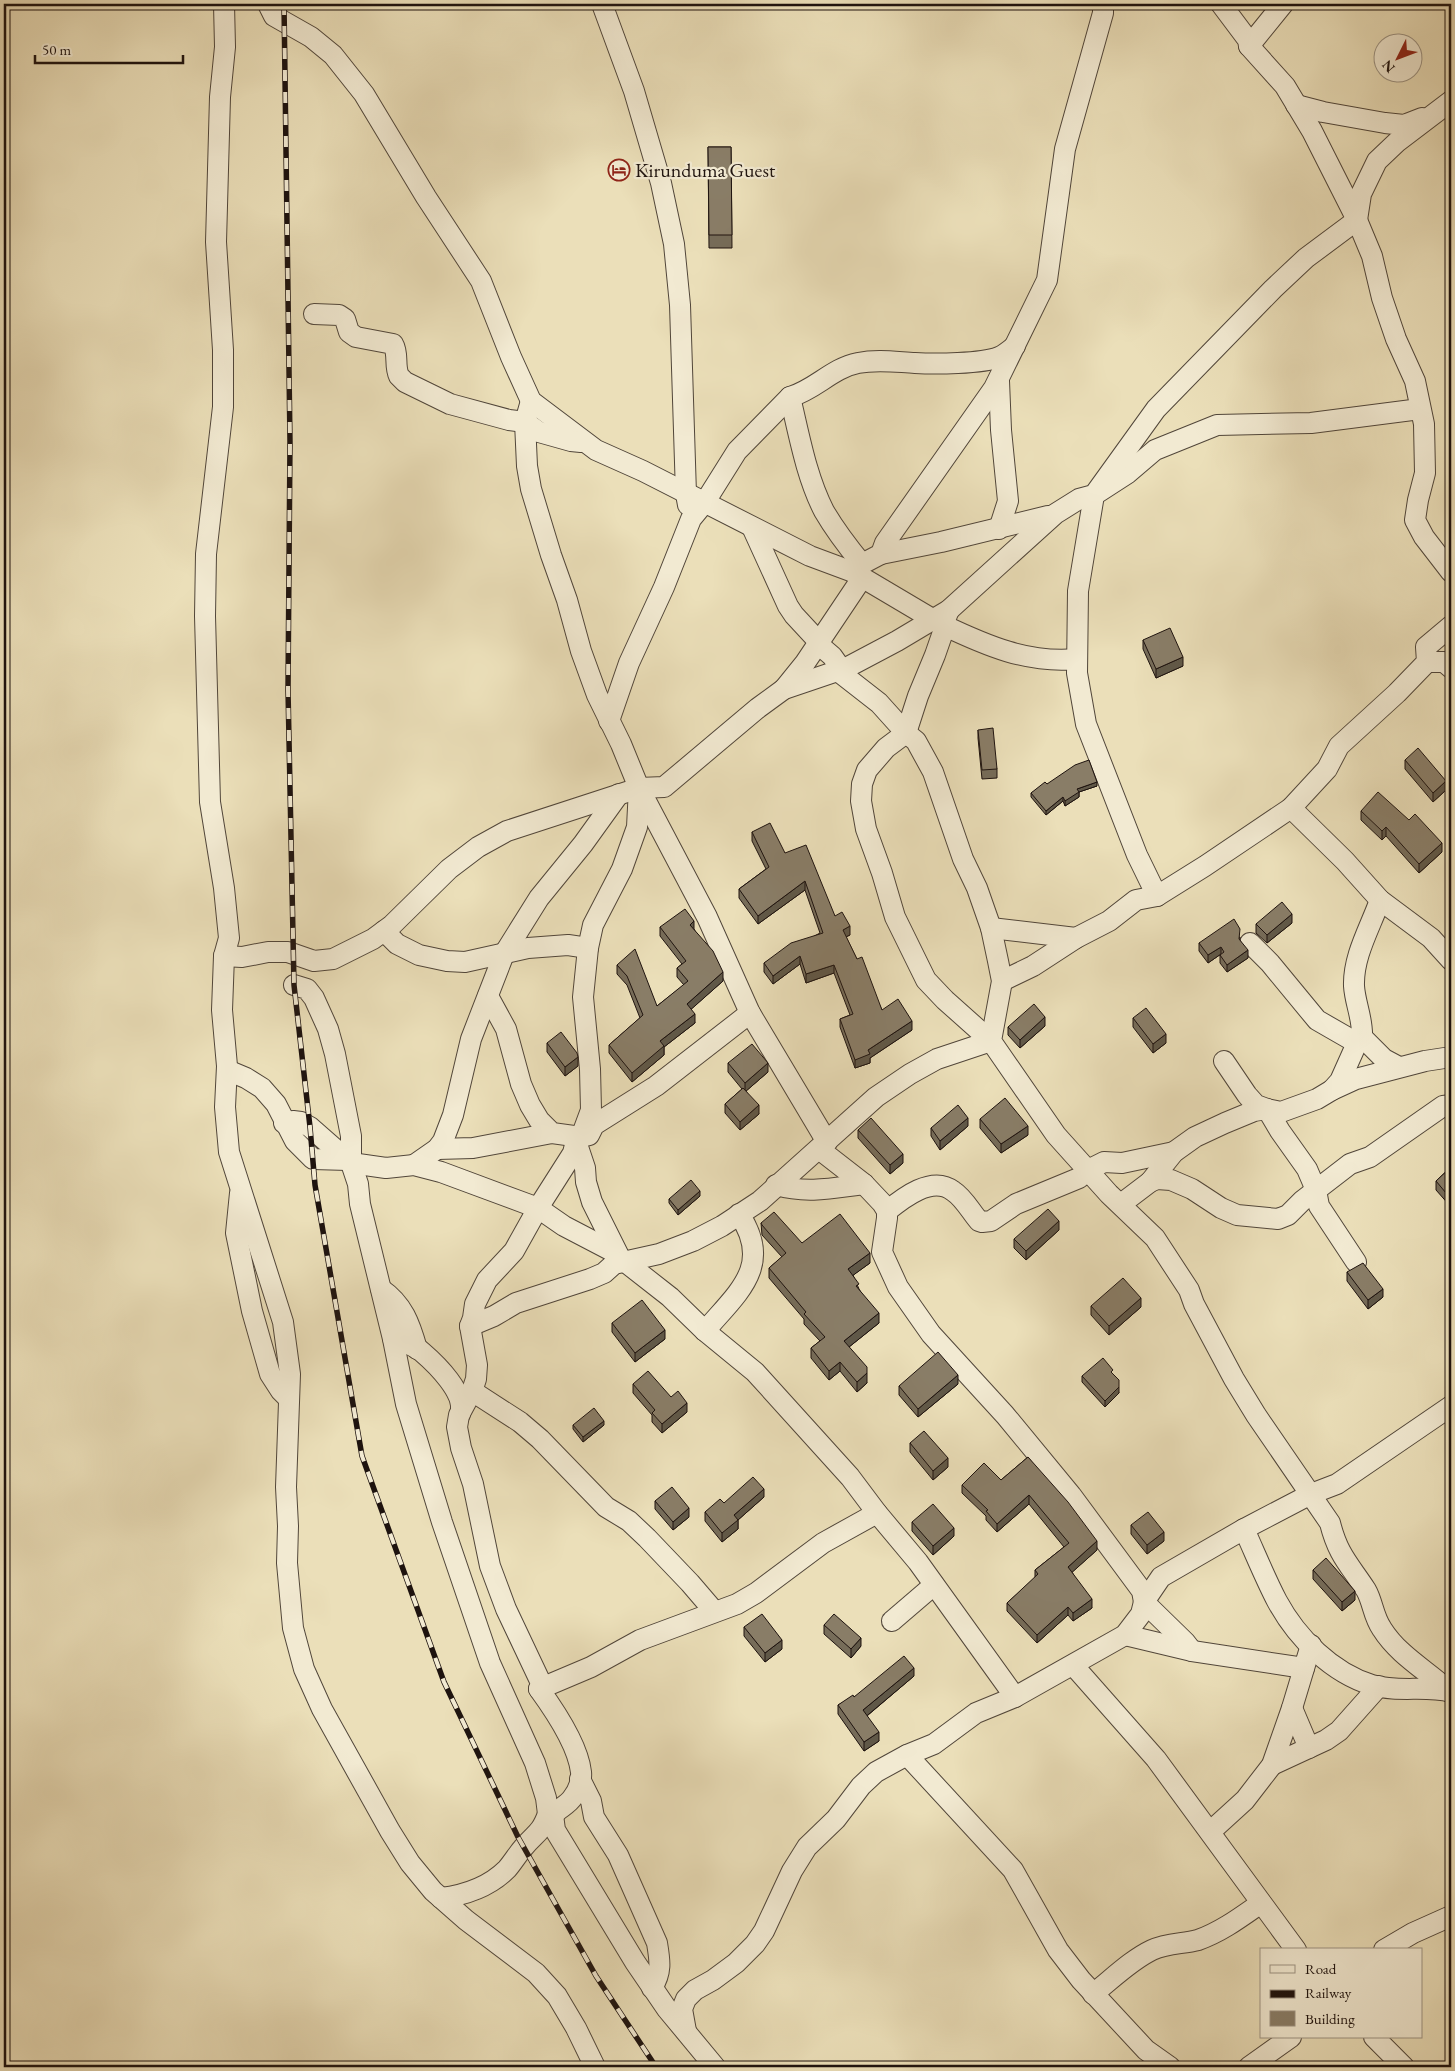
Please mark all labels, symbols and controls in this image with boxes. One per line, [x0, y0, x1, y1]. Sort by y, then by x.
scale bar [35, 32, 182, 64]
north arrow [1372, 32, 1422, 82]
text: 50 m [42, 40, 71, 59]
text: N [1377, 56, 1399, 77]
place label: Kirunduma Guest [635, 157, 776, 183]
hotel icon: Kirunduma Guest [607, 158, 631, 182]
legend [1260, 1948, 1422, 2038]
text: Road [1305, 1959, 1337, 1978]
text: Railway [1305, 1983, 1352, 2002]
text: Building [1305, 2009, 1355, 2028]

